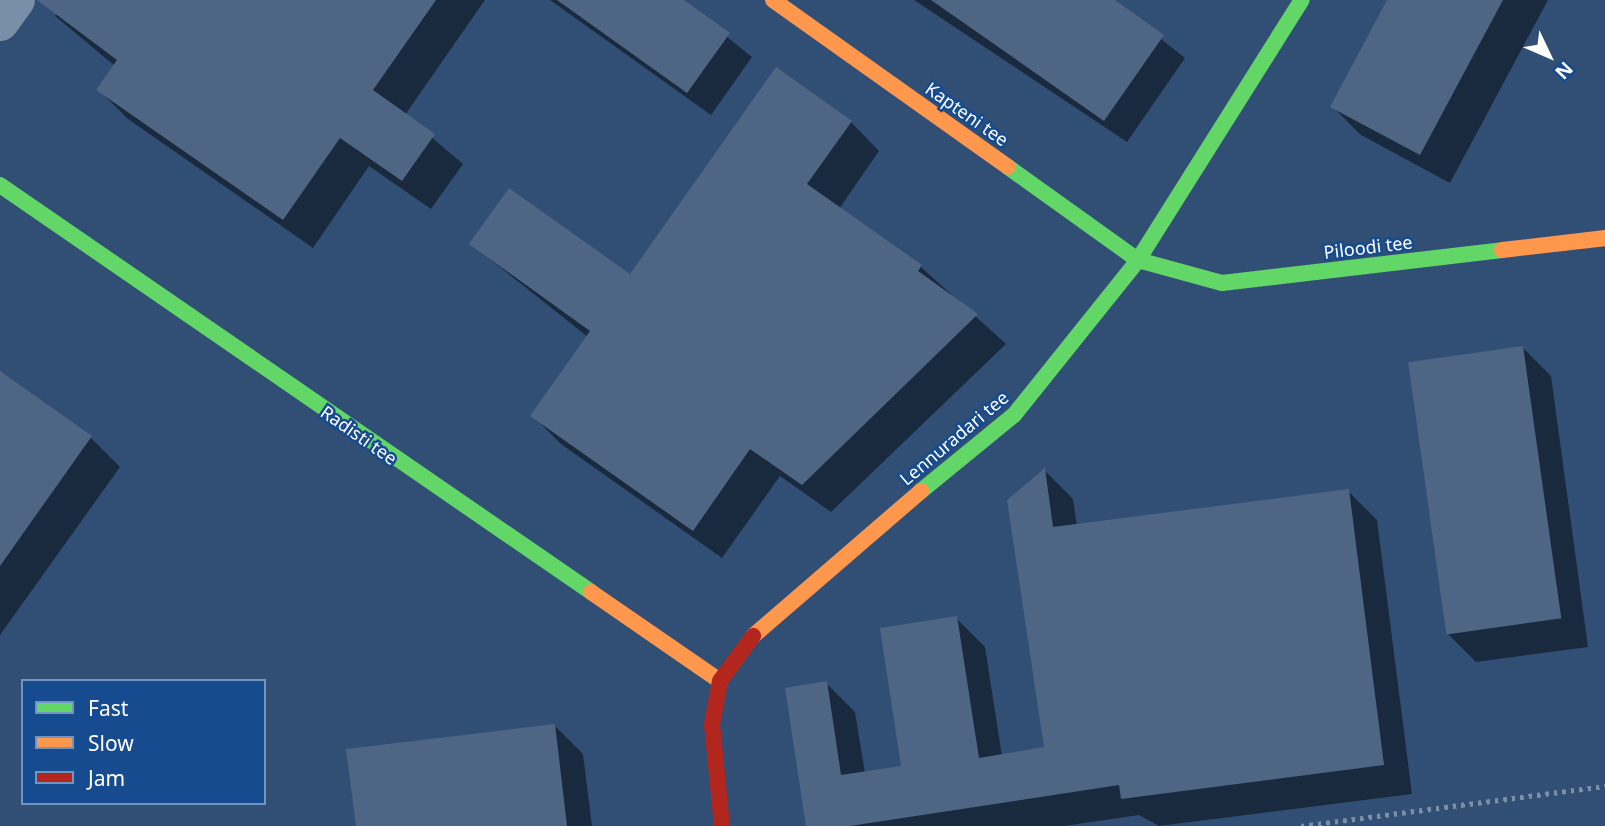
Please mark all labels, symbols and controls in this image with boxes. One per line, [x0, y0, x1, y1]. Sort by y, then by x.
north arrow [1514, 21, 1584, 91]
text: N [1549, 56, 1579, 85]
street label: Kapteni tee [921, 78, 1013, 150]
street label: Piloodi tee [1322, 231, 1414, 263]
street label: Lennuradari tee [895, 386, 1013, 490]
street label: Radisti tee [317, 401, 401, 469]
legend [21, 679, 266, 805]
text: Fast [88, 694, 128, 722]
text: Slow [88, 729, 134, 757]
text: Jam [88, 764, 125, 792]

